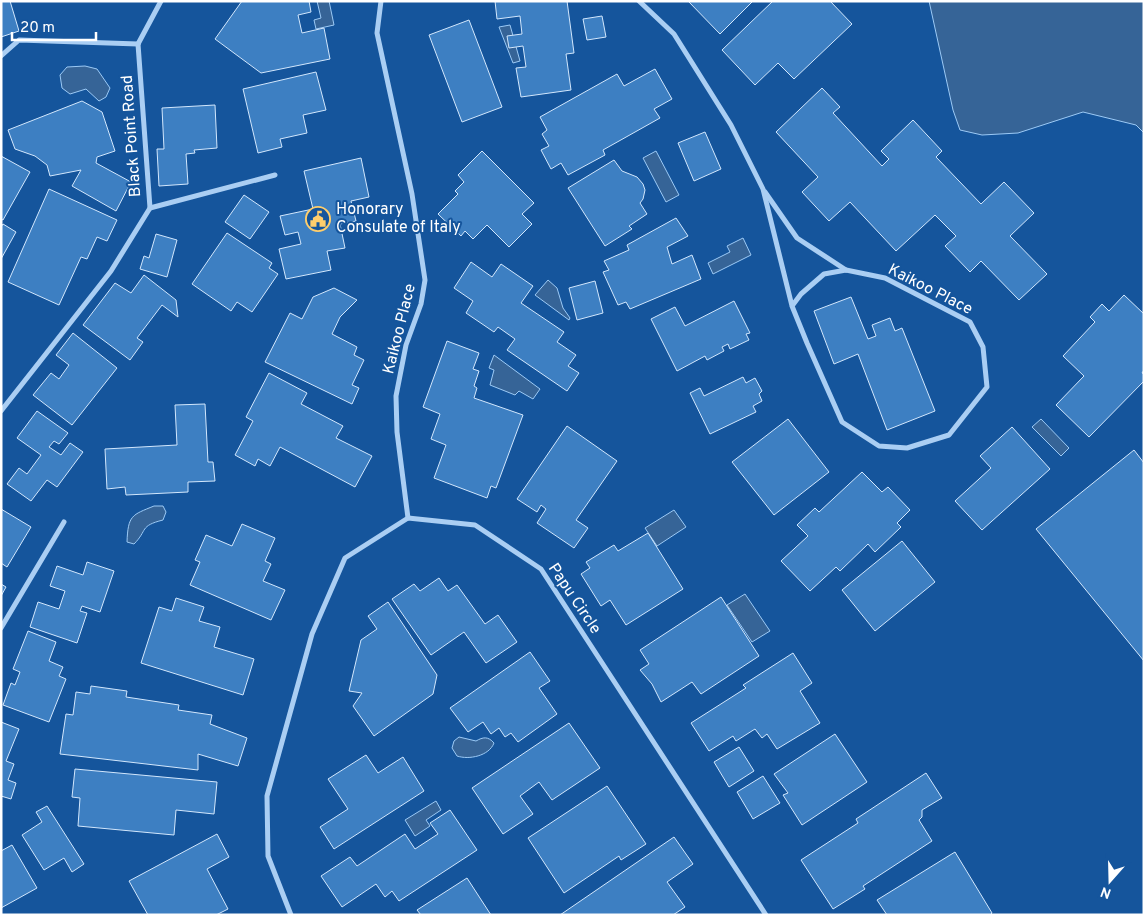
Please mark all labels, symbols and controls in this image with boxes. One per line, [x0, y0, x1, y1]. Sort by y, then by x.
scale bar [12, 10, 96, 42]
text: 20 m [20, 19, 55, 38]
street label: Black Point Road [118, 74, 146, 198]
place label: Honorary Consulate of Italy [336, 200, 461, 238]
public building icon: Honorary Consulate of Italy [305, 206, 331, 232]
street label: Kaikoo Place [884, 260, 976, 320]
street label: Kaikoo Place [379, 282, 421, 376]
street label: Papu Circle [543, 560, 605, 638]
north arrow [1085, 856, 1135, 906]
text: N [1098, 882, 1114, 902]

